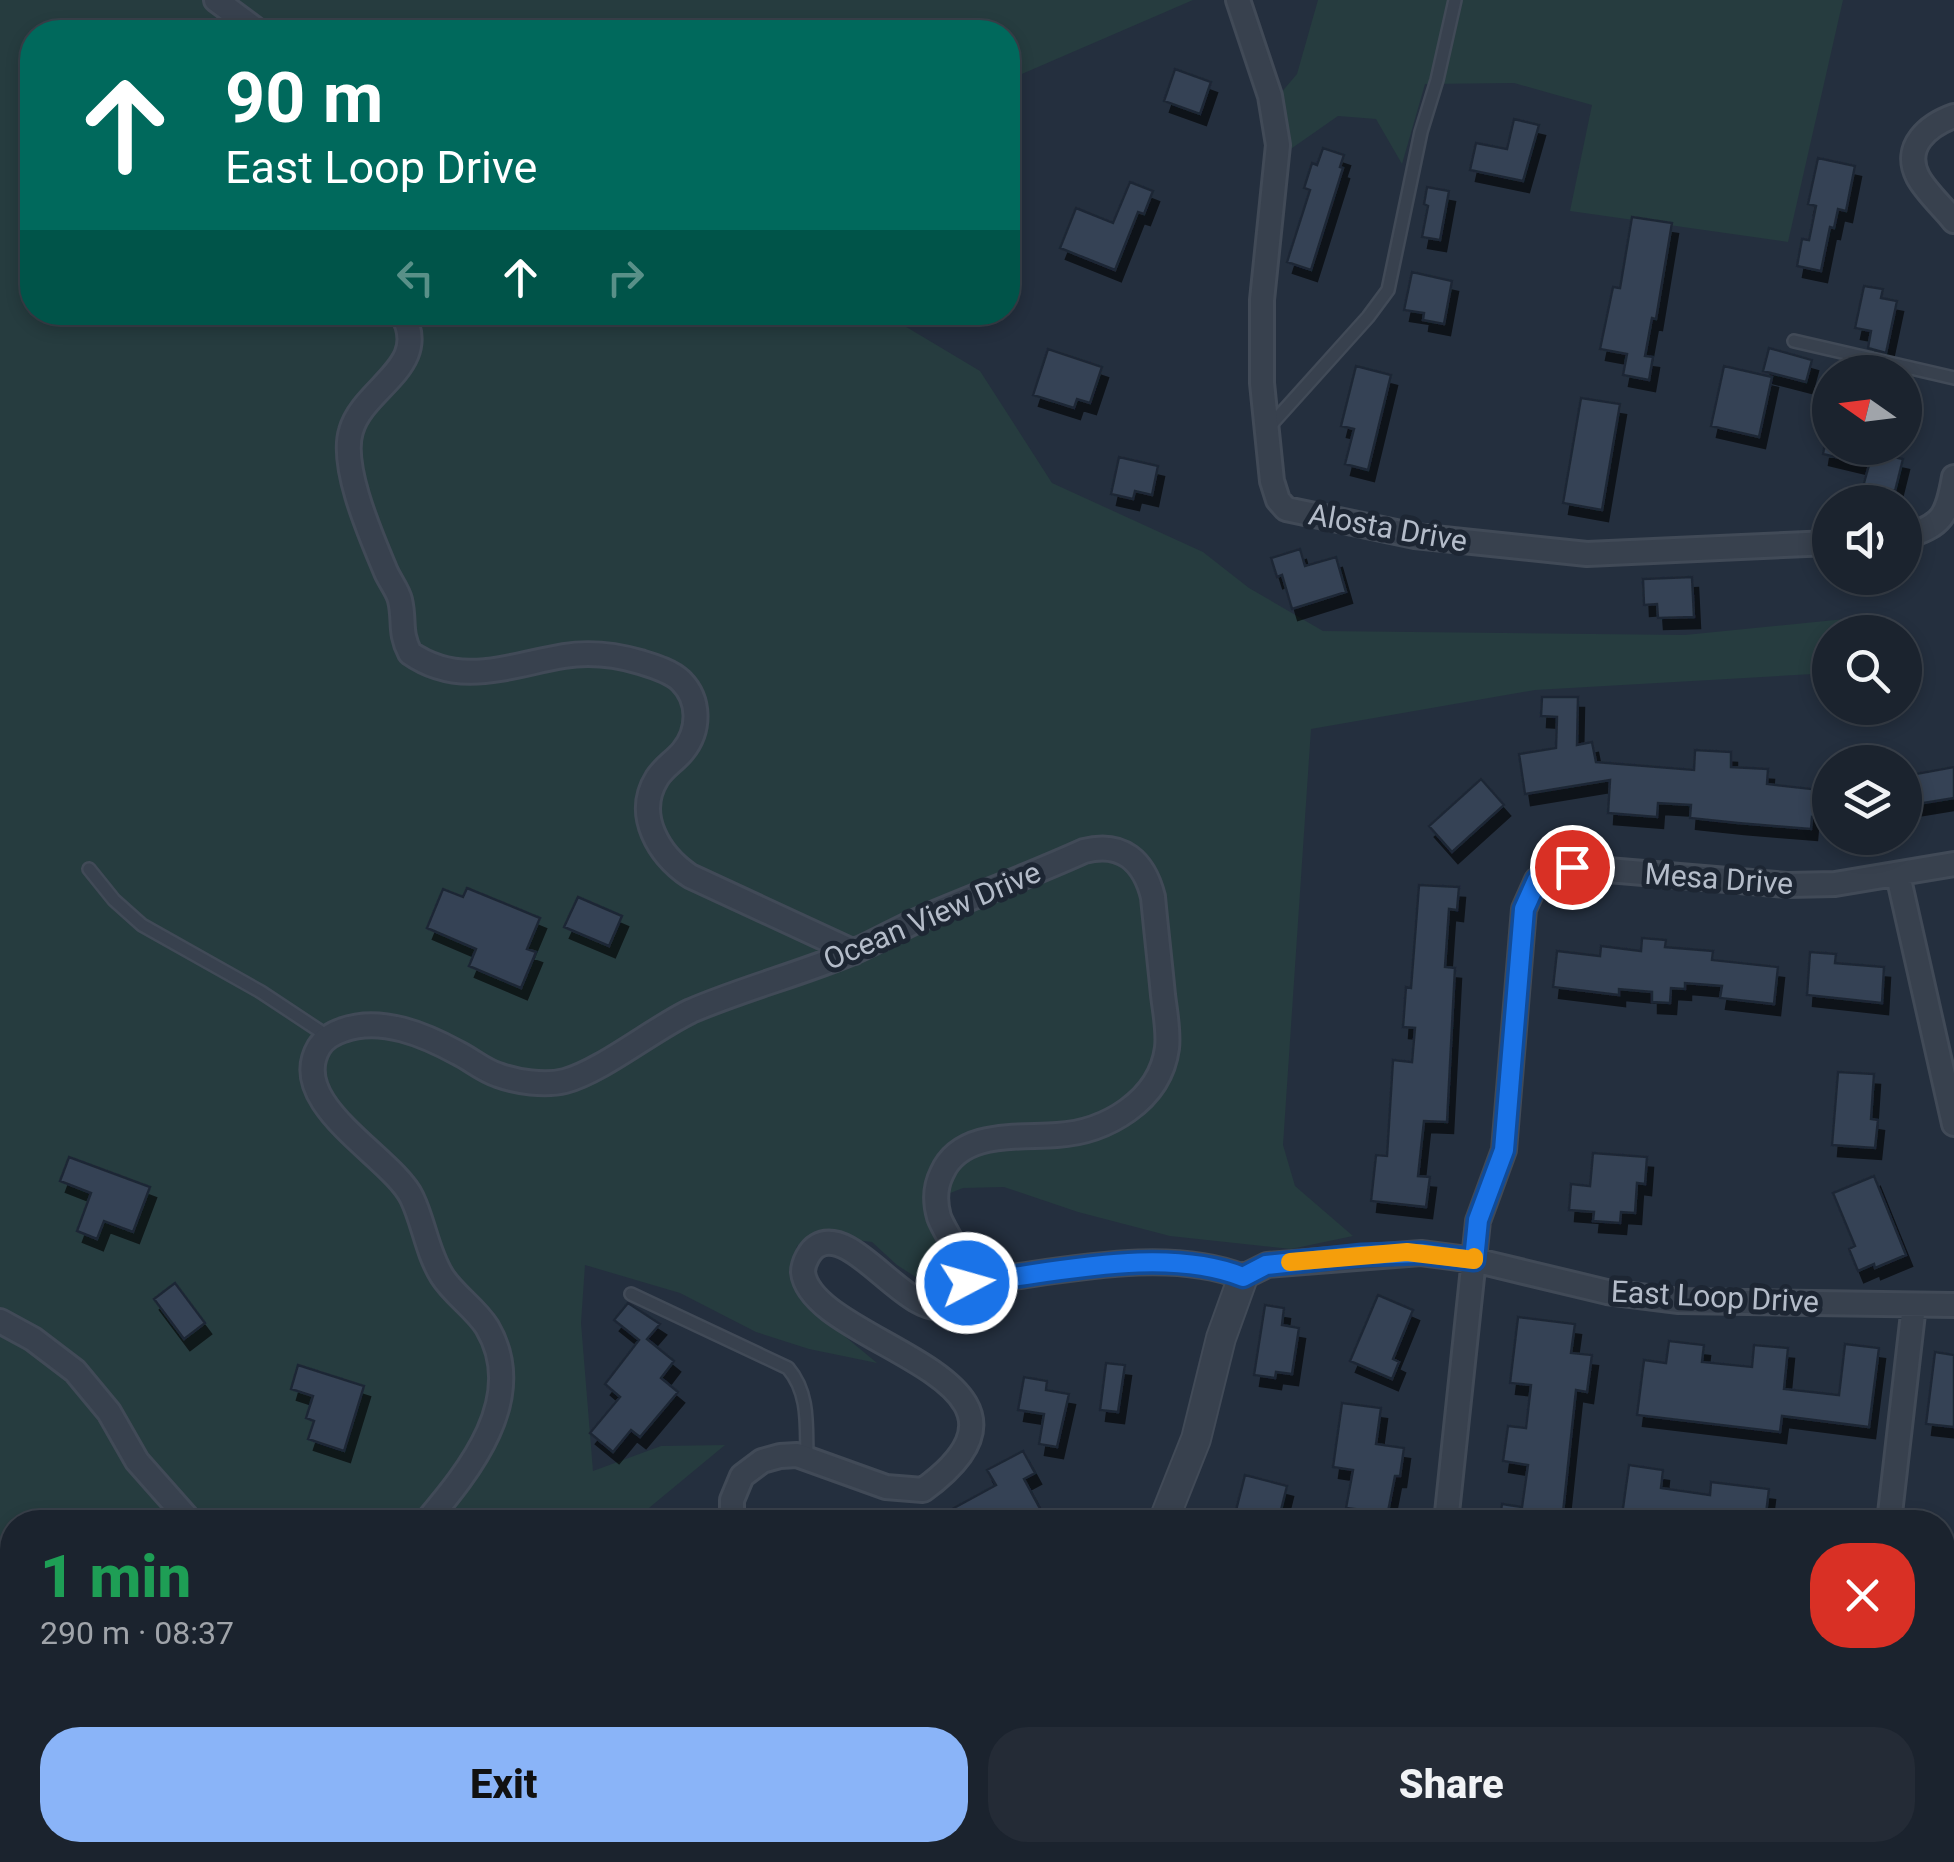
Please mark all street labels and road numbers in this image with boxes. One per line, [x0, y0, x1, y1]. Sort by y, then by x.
street label: Alosta Drive [1306, 496, 1470, 559]
street label: Ocean View Drive [818, 854, 1046, 977]
street label: Mesa Drive [1644, 856, 1794, 901]
street label: East Loop Drive [1610, 1274, 1820, 1319]

